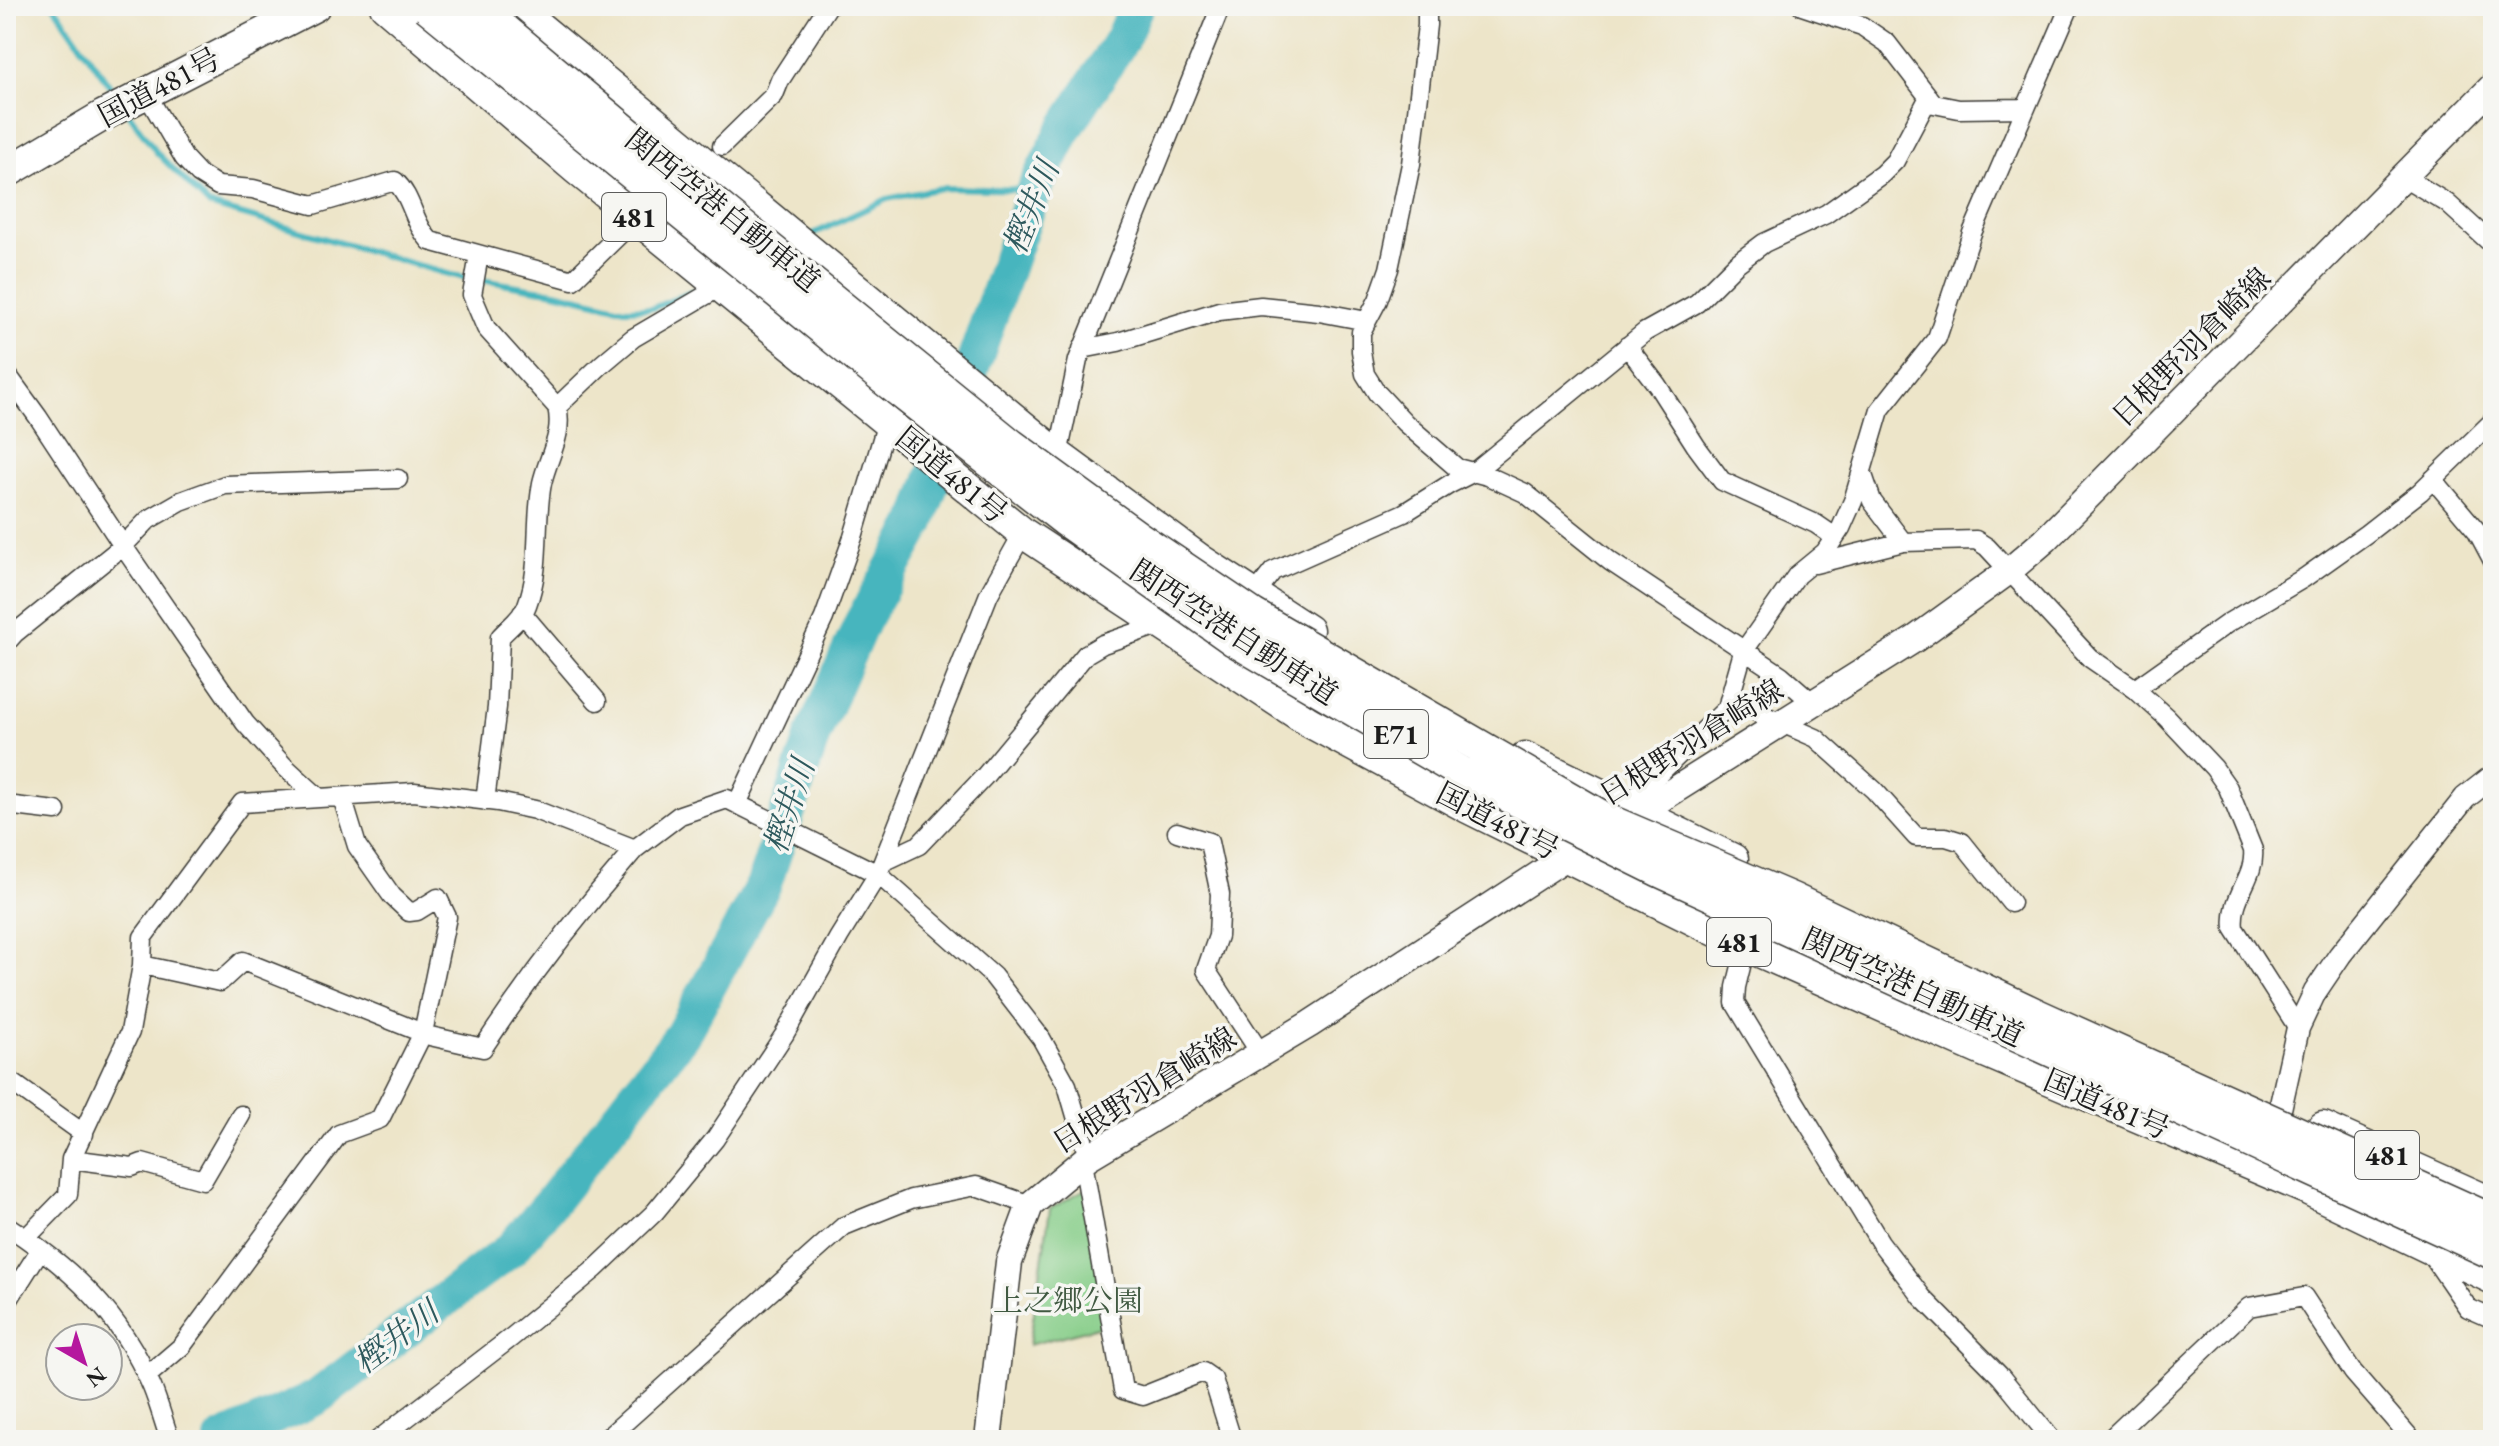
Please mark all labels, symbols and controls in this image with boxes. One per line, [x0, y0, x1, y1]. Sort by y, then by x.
street label: 国道481号 [91, 39, 227, 135]
street label: 関西空港自動車道 [617, 119, 829, 301]
water label: 樫井川 [994, 152, 1070, 259]
road number: 481 [602, 193, 666, 241]
street label: 日根野羽倉崎線 [2103, 259, 2279, 435]
street label: 国道481号 [888, 418, 1016, 532]
street label: 関西空港自動車道 [1123, 550, 1345, 714]
street label: 日根野羽倉崎線 [1592, 670, 1790, 814]
road number: E71 [1364, 710, 1428, 758]
water label: 樫井川 [754, 751, 825, 858]
street label: 国道481号 [1430, 773, 1566, 869]
road number: 481 [1707, 918, 1771, 966]
street label: 関西空港自動車道 [1796, 919, 2030, 1055]
street label: 日根野羽倉崎線 [1045, 1018, 1243, 1162]
street label: 国道481号 [2038, 1060, 2176, 1148]
road number: 481 [2355, 1131, 2419, 1179]
park label: 上之郷公園 [993, 1281, 1143, 1320]
water label: 樫井川 [345, 1290, 449, 1383]
north arrow [44, 1322, 124, 1402]
text: N [80, 1360, 112, 1394]

